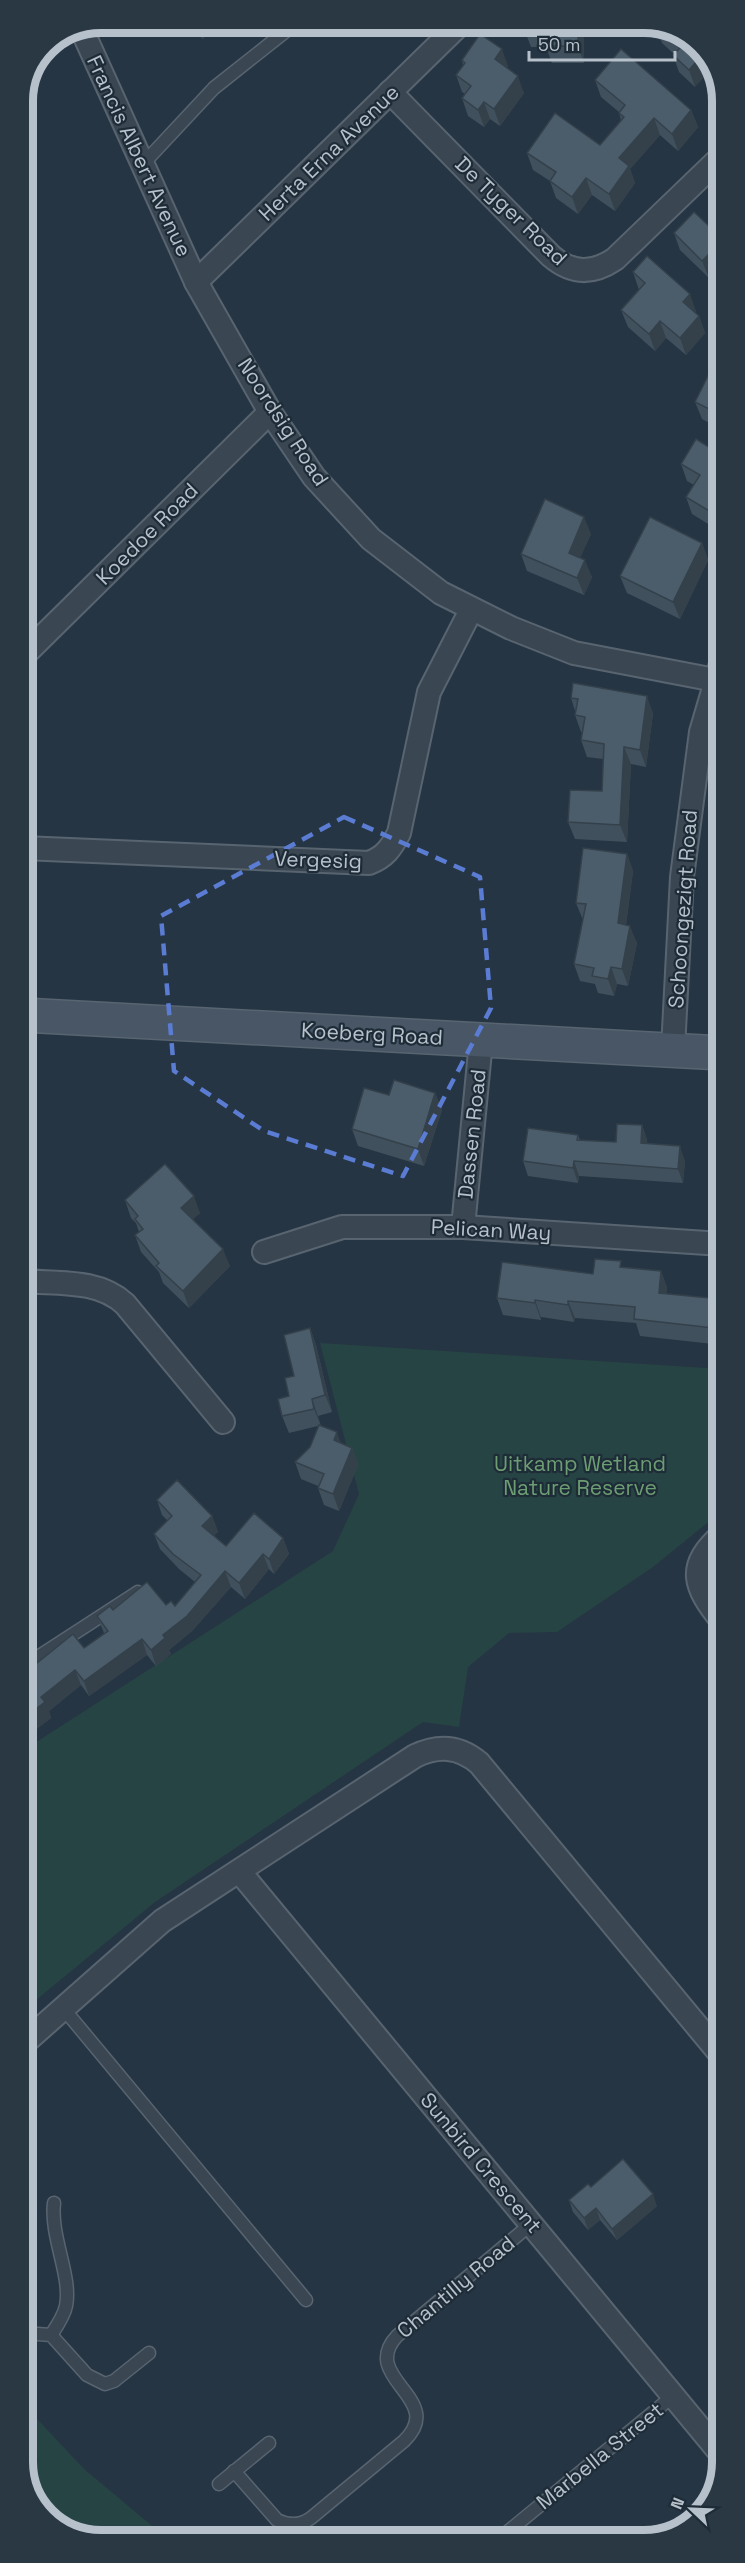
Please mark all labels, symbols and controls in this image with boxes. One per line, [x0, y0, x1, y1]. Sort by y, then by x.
scale bar [529, 24, 674, 62]
text: 50 m [538, 33, 580, 56]
street label: Francis Albert Avenue [81, 51, 198, 261]
street label: Herta Erna Avenue [253, 79, 405, 227]
street label: De Tyger Road [450, 150, 573, 271]
street label: Noordsig Road [232, 352, 335, 491]
street label: Koedoe Road [90, 477, 203, 590]
street label: Schoongezigt Road [662, 809, 703, 1009]
street label: Vergesig [274, 844, 362, 875]
street label: Koeberg Road [301, 1016, 443, 1051]
street label: Dassen Road [451, 1068, 492, 1200]
street label: Pelican Way [430, 1213, 552, 1246]
park label: Uitkamp Wetland Nature Reserve [494, 1450, 666, 1501]
street label: Sunbird Crescent [415, 2087, 548, 2239]
street label: Chantilly Road [391, 2229, 520, 2344]
street label: Marbella Street [531, 2396, 669, 2515]
north arrow [661, 2479, 721, 2539]
text: N [666, 2494, 689, 2512]

